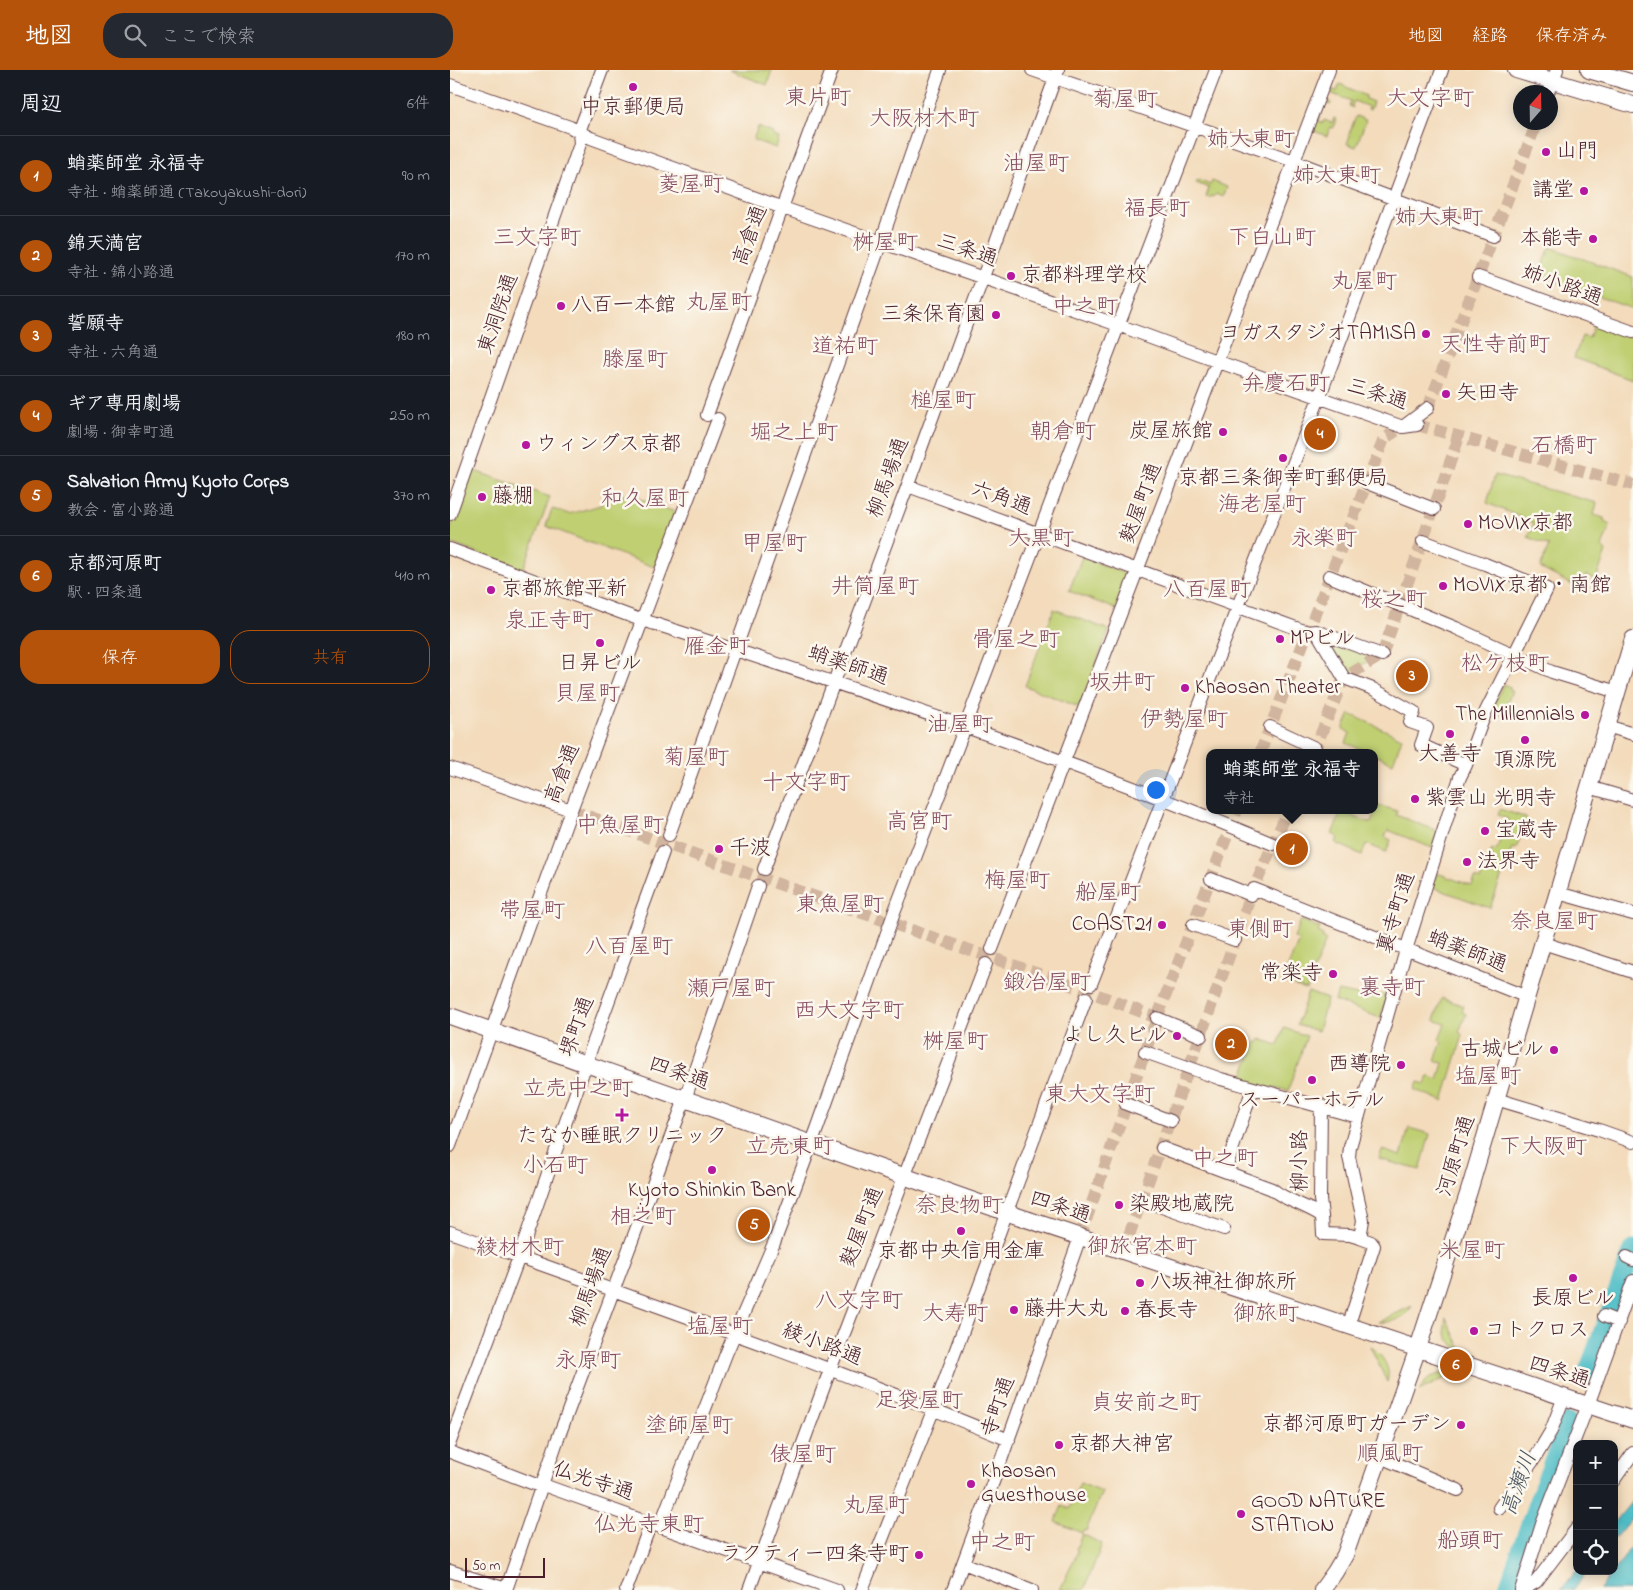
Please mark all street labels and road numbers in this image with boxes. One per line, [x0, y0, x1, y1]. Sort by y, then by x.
street label: 高倉通 [726, 201, 776, 271]
street label: 三条通 [932, 227, 1002, 275]
street label: 姉小路通 [1517, 258, 1607, 314]
street label: 東洞院通 [471, 269, 527, 359]
street label: 三条通 [1342, 371, 1412, 419]
street label: 柳馬場通 [861, 433, 917, 523]
street label: 麩屋町通 [1114, 458, 1170, 548]
street label: 六角通 [966, 474, 1036, 524]
street label: 蛸薬師通 [803, 638, 893, 694]
street label: 高倉通 [538, 739, 588, 809]
street label: 裏寺町通 [1370, 868, 1424, 958]
street label: 蛸薬師通 [1422, 923, 1512, 981]
street label: 堺町通 [553, 992, 603, 1062]
street label: 四条通 [644, 1050, 714, 1098]
street label: 河原町通 [1430, 1111, 1484, 1201]
street label: 柳小路 [1286, 1130, 1316, 1193]
street label: 麩屋町通 [834, 1182, 892, 1272]
street label: 四条通 [1025, 1184, 1095, 1232]
street label: 柳馬場通 [564, 1242, 620, 1332]
street label: 綾小路通 [777, 1316, 867, 1374]
street label: 四条通 [1524, 1349, 1594, 1397]
street label: 寺町通 [975, 1372, 1023, 1442]
street label: 仏光寺通 [548, 1455, 638, 1509]

